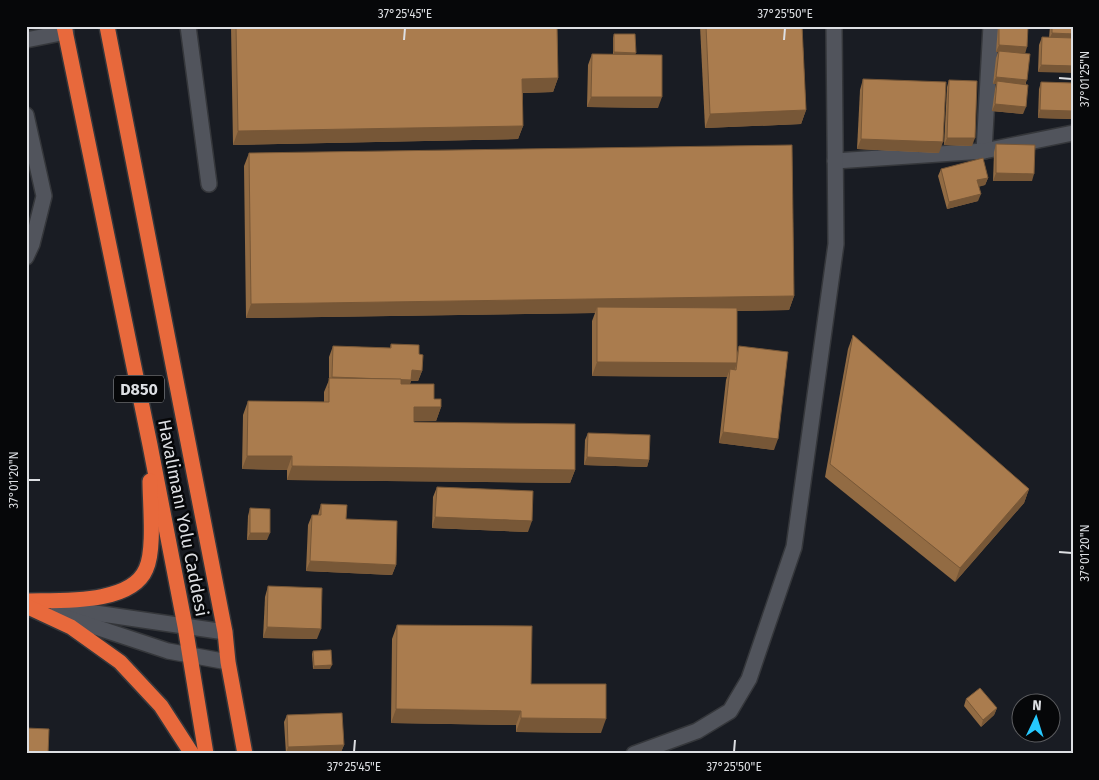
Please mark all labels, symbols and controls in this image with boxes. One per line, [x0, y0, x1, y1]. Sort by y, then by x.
text: 37°25'45"E [378, 7, 432, 21]
text: 37°25'50"E [757, 7, 813, 21]
text: 37°01'25"N [1078, 51, 1092, 107]
road number: D850 [114, 376, 164, 402]
street label: Havalimanı Yolu Caddesi [153, 418, 213, 618]
text: 37°01'20"N [7, 451, 21, 509]
text: 37°01'20"N [1078, 524, 1092, 582]
north arrow [1012, 692, 1062, 742]
text: N [1032, 697, 1042, 714]
text: 37°25'45"E [327, 760, 381, 774]
text: 37°25'50"E [706, 760, 762, 774]

